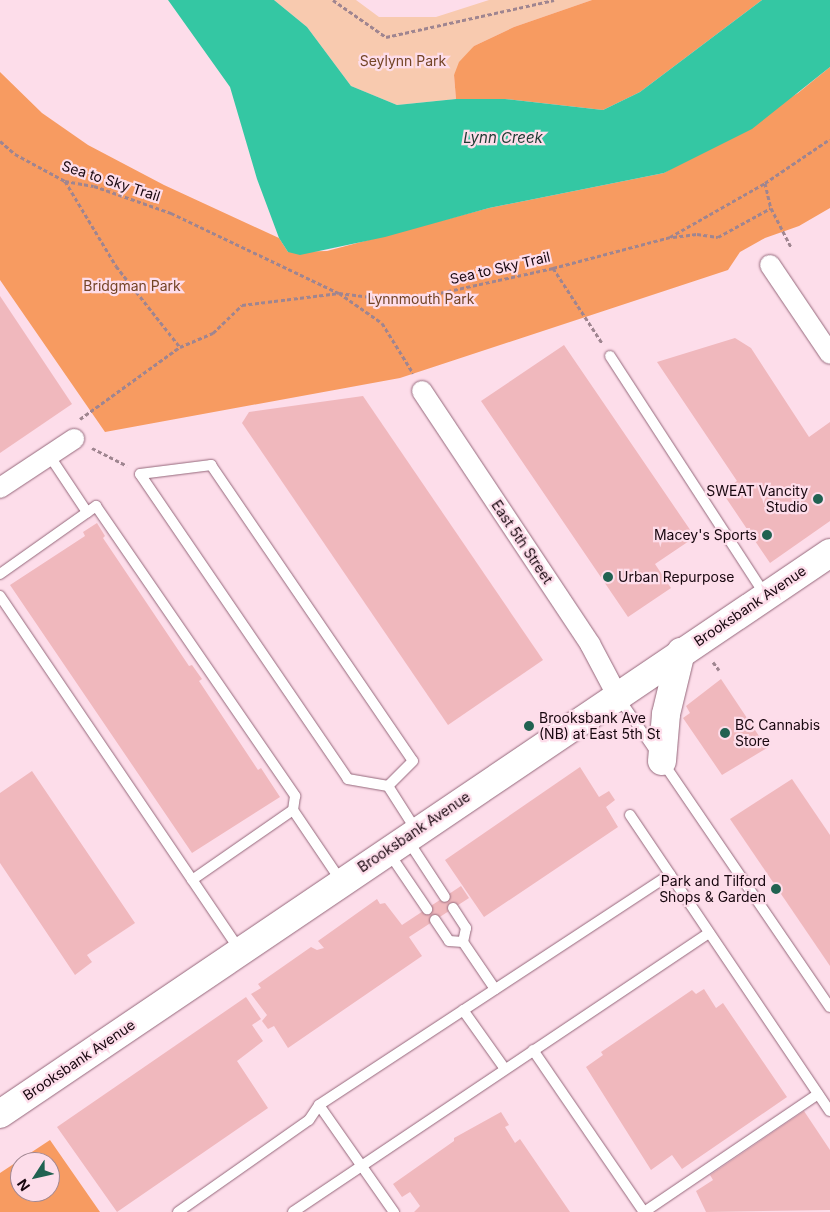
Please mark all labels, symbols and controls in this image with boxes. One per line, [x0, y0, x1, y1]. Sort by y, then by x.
park label: Seylynn Park [360, 53, 446, 69]
water label: Lynn Creek [463, 129, 543, 147]
street label: Sea to Sky Trail [60, 157, 162, 205]
street label: Sea to Sky Trail [448, 248, 552, 288]
park label: Bridgman Park [83, 278, 181, 294]
park label: Lynnmouth Park [367, 291, 475, 307]
place label: SWEAT Vancity Studio [706, 483, 808, 516]
marker: SWEAT Vancity Studio [812, 493, 824, 505]
street label: East 5th Street [488, 497, 556, 587]
place label: Macey's Sports [654, 527, 757, 543]
marker: Macey's Sports [761, 529, 773, 541]
street label: Brooksbank Avenue [691, 562, 809, 650]
place label: Urban Repurpose [618, 569, 735, 585]
marker: Urban Repurpose [602, 571, 614, 583]
place label: Brooksbank Ave (NB) at East 5th St [539, 710, 660, 742]
place label: BC Cannabis Store [735, 717, 820, 750]
marker: Brooksbank Ave (NB) at East 5th St [523, 720, 535, 732]
marker: BC Cannabis Store [719, 727, 731, 739]
street label: Brooksbank Avenue [355, 788, 473, 876]
place label: Park and Tilford Shops & Garden [659, 873, 766, 906]
marker: Park and Tilford Shops & Garden [770, 883, 782, 895]
street label: Brooksbank Avenue [20, 1016, 138, 1104]
north arrow [10, 1152, 60, 1202]
text: N [13, 1176, 33, 1195]

